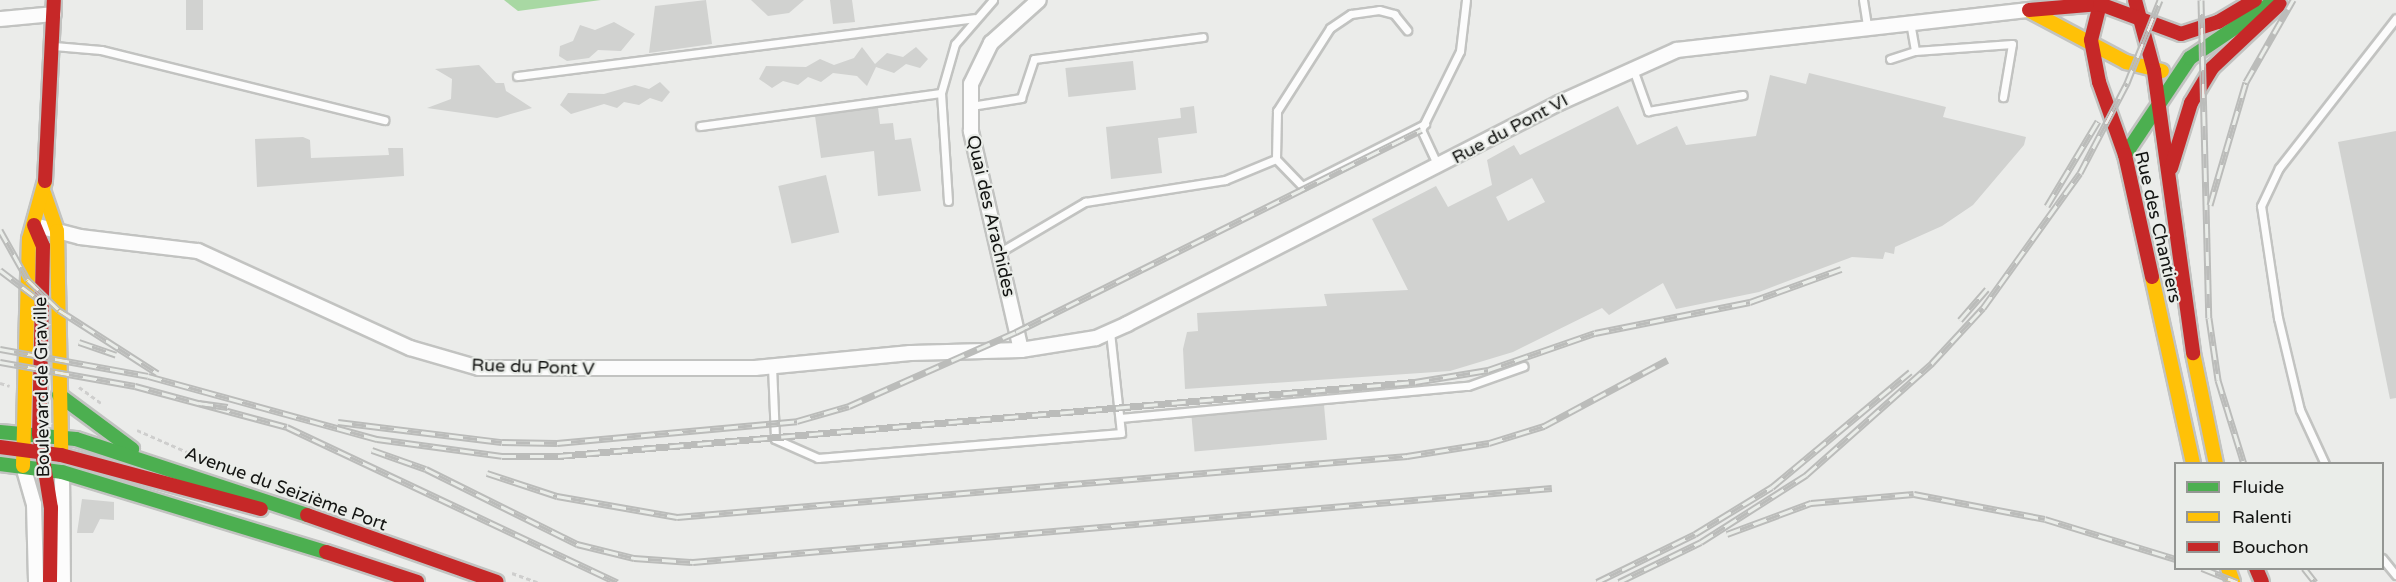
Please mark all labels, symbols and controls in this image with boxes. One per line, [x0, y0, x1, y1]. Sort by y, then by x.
street label: Rue du Pont VI [1448, 89, 1572, 169]
street label: Quai des Arachides [962, 133, 1020, 299]
street label: Rue des Chantiers [2130, 149, 2186, 305]
street label: Boulevard de Graville [30, 296, 54, 478]
street label: Rue du Pont V [471, 354, 595, 380]
street label: Avenue du Seizième Port [182, 442, 390, 536]
legend [2174, 462, 2384, 570]
text: Fluide [2232, 476, 2284, 498]
text: Ralenti [2232, 506, 2292, 528]
text: Bouchon [2232, 536, 2309, 558]

